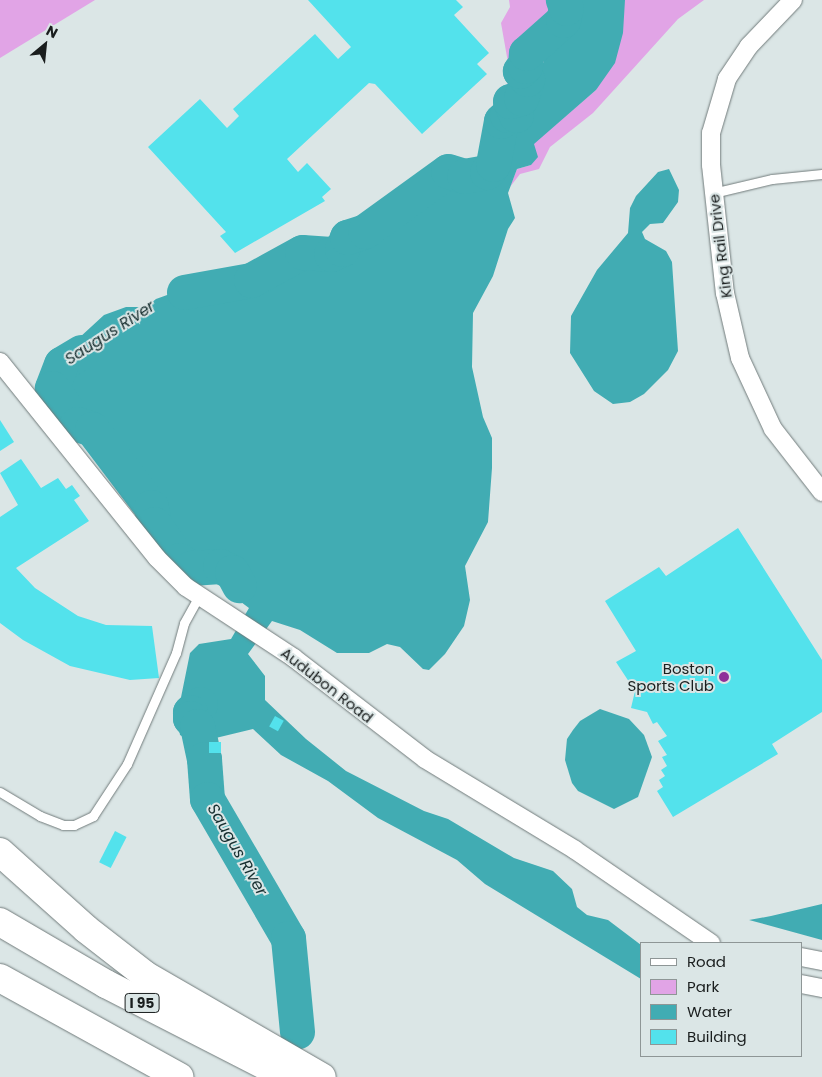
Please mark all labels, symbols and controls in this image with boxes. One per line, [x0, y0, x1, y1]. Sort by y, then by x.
north arrow [20, 20, 70, 70]
text: N [43, 20, 61, 43]
street label: King Rail Drive [705, 193, 735, 299]
water label: Saugus River [62, 297, 158, 369]
street label: Audubon Road [277, 643, 377, 727]
place label: Boston Sports Club [628, 659, 714, 694]
marker: Boston Sports Club [718, 671, 730, 683]
water label: Saugus River [203, 801, 271, 899]
legend [640, 942, 802, 1057]
text: Road [687, 951, 726, 972]
text: Park [687, 976, 719, 997]
road number: I 95 [124, 991, 160, 1014]
text: Water [687, 1001, 732, 1022]
text: Building [687, 1026, 747, 1047]

